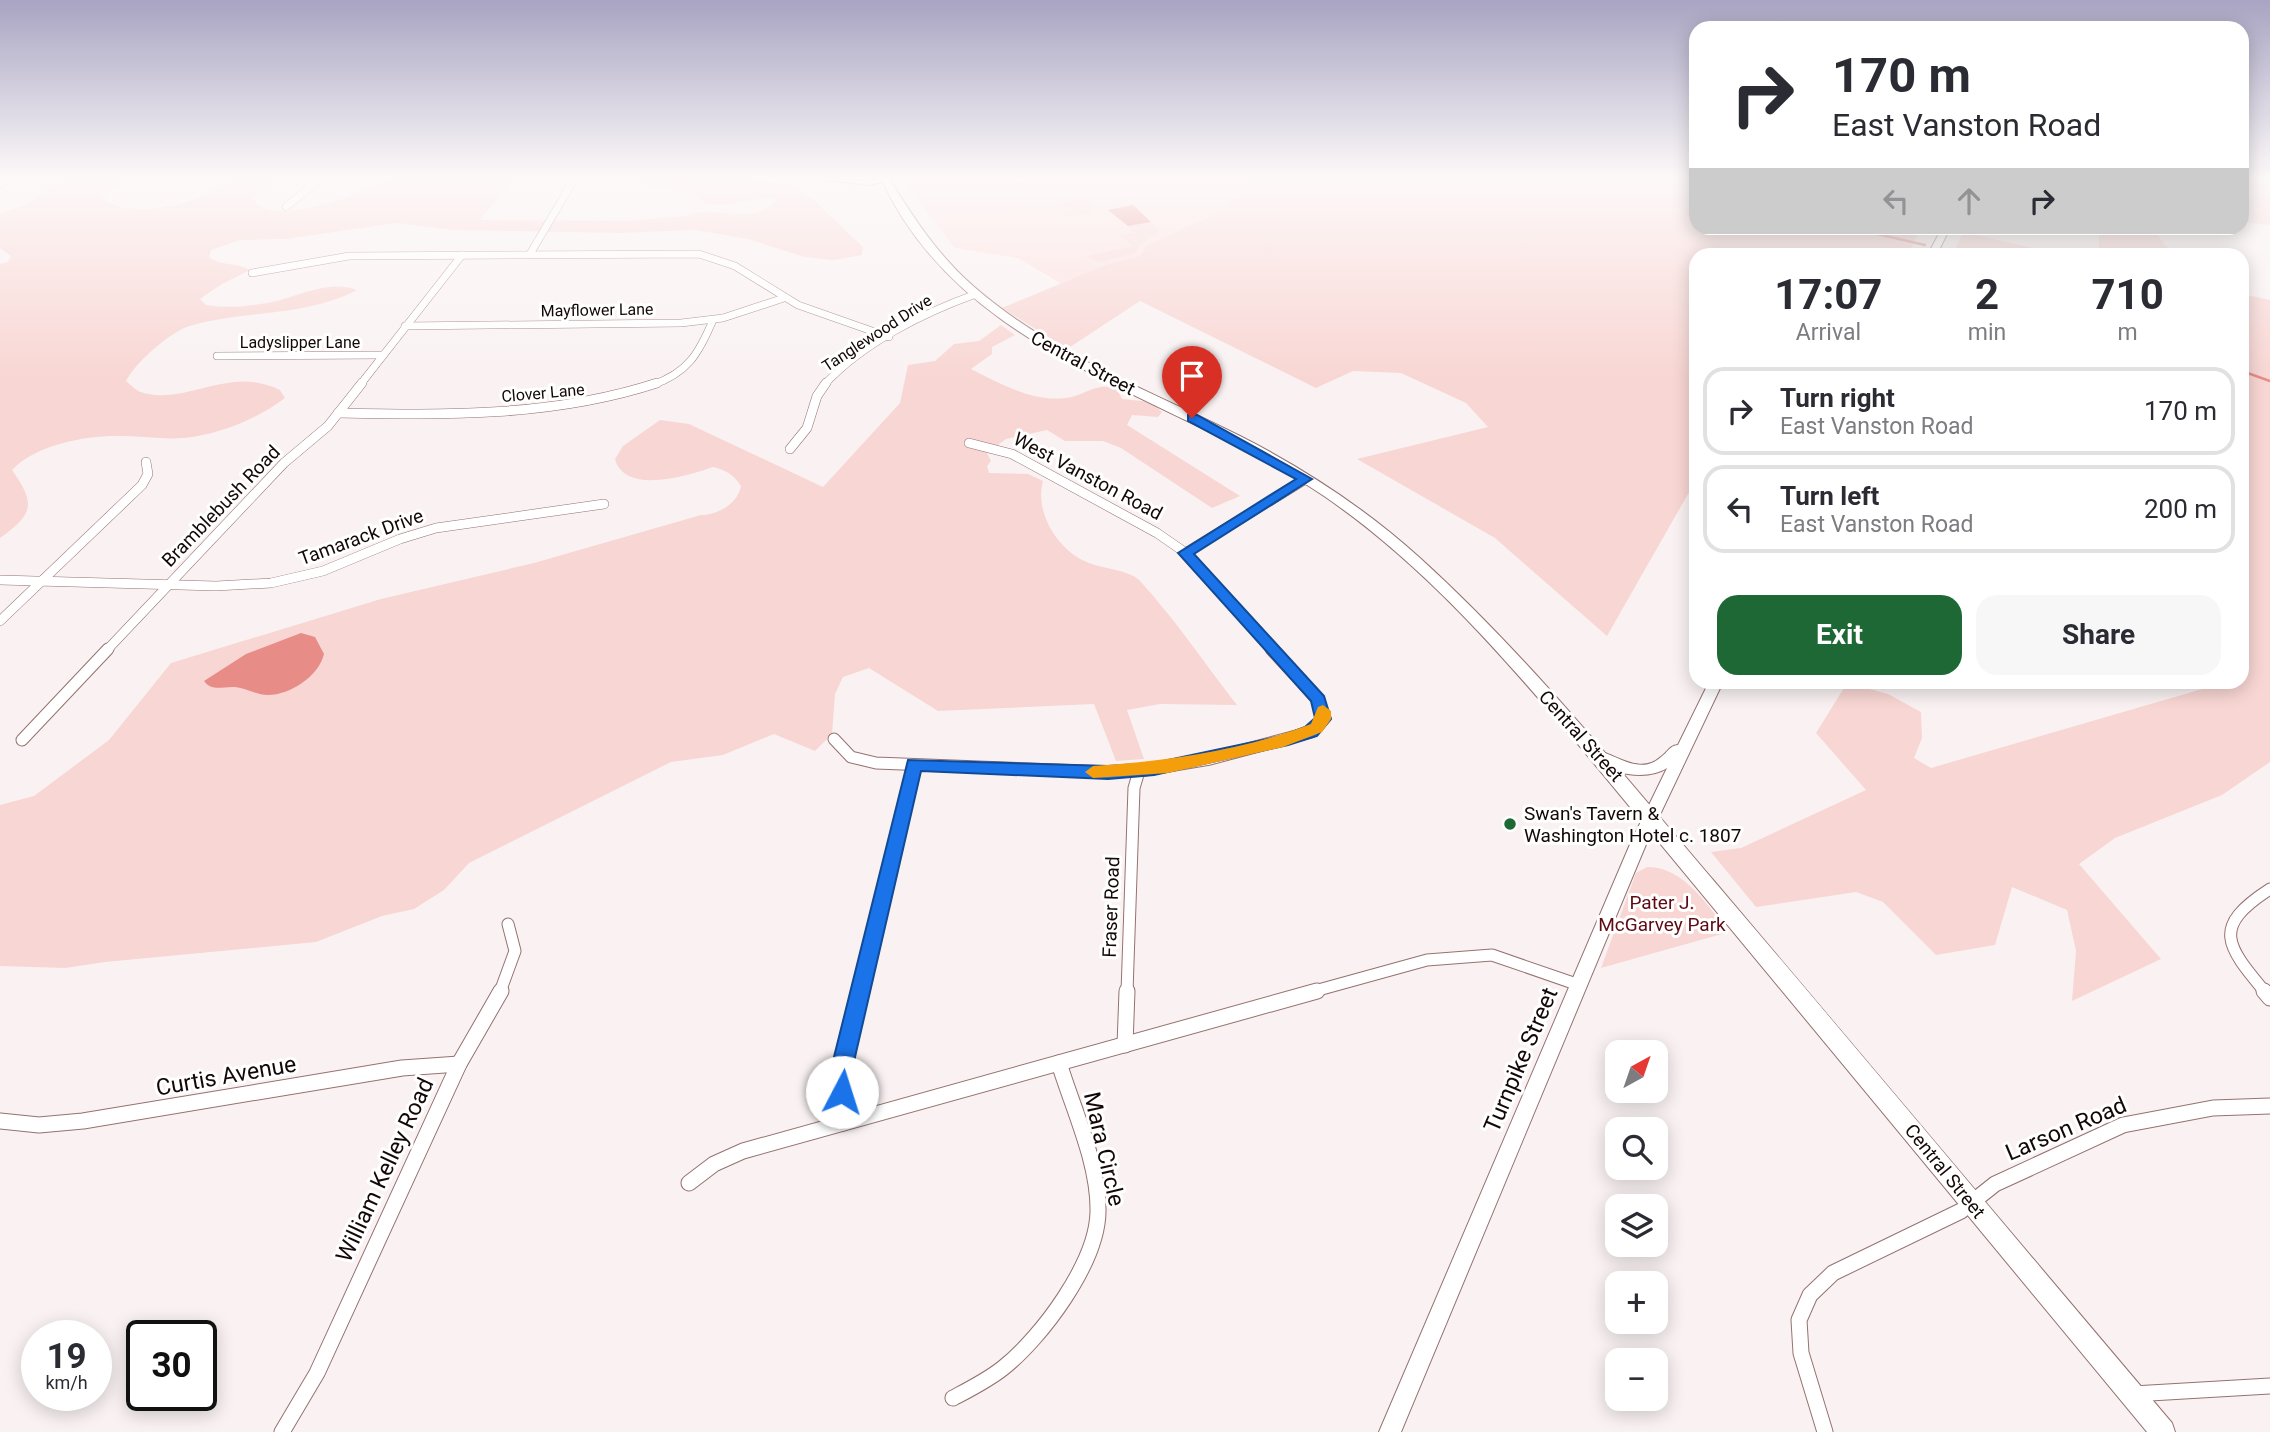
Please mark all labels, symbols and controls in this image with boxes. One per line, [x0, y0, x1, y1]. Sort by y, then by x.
text: 170 m [1832, 47, 1971, 104]
icon: right [1717, 49, 1808, 140]
text: East Vanston Road [1832, 106, 2101, 144]
icon: left [1877, 182, 1915, 220]
icon: ahead [1950, 182, 1988, 220]
icon: right [2023, 182, 2061, 220]
text: 17:07 [1774, 270, 1882, 319]
text: 2 [1975, 270, 1999, 319]
text: 710 [2091, 270, 2164, 319]
street label: Tanglewood Drive [819, 291, 935, 375]
street label: Mayflower Lane [540, 300, 654, 320]
text: Arrival [1796, 319, 1861, 346]
text: min [1968, 319, 2006, 346]
text: m [2118, 319, 2138, 346]
street label: Central Street [1027, 326, 1139, 400]
street label: Ladyslipper Lane [240, 333, 360, 352]
pin [1162, 346, 1222, 418]
icon: arrive [1173, 357, 1211, 395]
street label: Clover Lane [501, 380, 585, 406]
text: Turn right [1780, 383, 1895, 413]
icon: right [1721, 392, 1759, 430]
text: 170 m [2144, 396, 2217, 426]
text: East Vanston Road [1780, 413, 1974, 440]
street label: West Vanston Road [1010, 427, 1166, 525]
street label: Bramblebush Road [157, 440, 285, 572]
text: Turn left [1780, 481, 1879, 511]
icon: left [1721, 490, 1759, 528]
text: 200 m [2144, 494, 2217, 524]
street label: Tamarack Drive [296, 504, 426, 570]
text: East Vanston Road [1780, 511, 1974, 538]
button: Exit [1717, 595, 1962, 675]
button: Share [1976, 595, 2221, 675]
street label: Central Street [1534, 686, 1628, 786]
place label: Swan's Tavern & Washington Hotel c. 1807 [1524, 802, 1741, 847]
marker: Swan's Tavern & Washington Hotel c. 1807 [1502, 816, 1518, 832]
street label: Fraser Road [1098, 856, 1124, 958]
park label: Pater J. McGarvey Park [1598, 891, 1726, 936]
street label: Turnpike Street [1478, 984, 1564, 1136]
north arrow [1605, 1040, 1668, 1102]
map controls [1605, 1040, 1668, 1411]
street label: Curtis Avenue [154, 1050, 298, 1102]
position arrow [805, 1055, 879, 1129]
street label: William Kelley Road [330, 1074, 440, 1266]
street label: Mara Circle [1078, 1089, 1130, 1209]
street label: Larson Road [2001, 1091, 2131, 1167]
button: search [1605, 1117, 1668, 1180]
street label: Central Street [1900, 1119, 1990, 1223]
button: layers [1605, 1194, 1668, 1257]
button: + [1605, 1271, 1668, 1334]
speed limit sign: 30 [126, 1320, 217, 1411]
text: 19 [46, 1336, 87, 1377]
button: − [1605, 1348, 1668, 1411]
text: km/h [45, 1372, 88, 1393]

